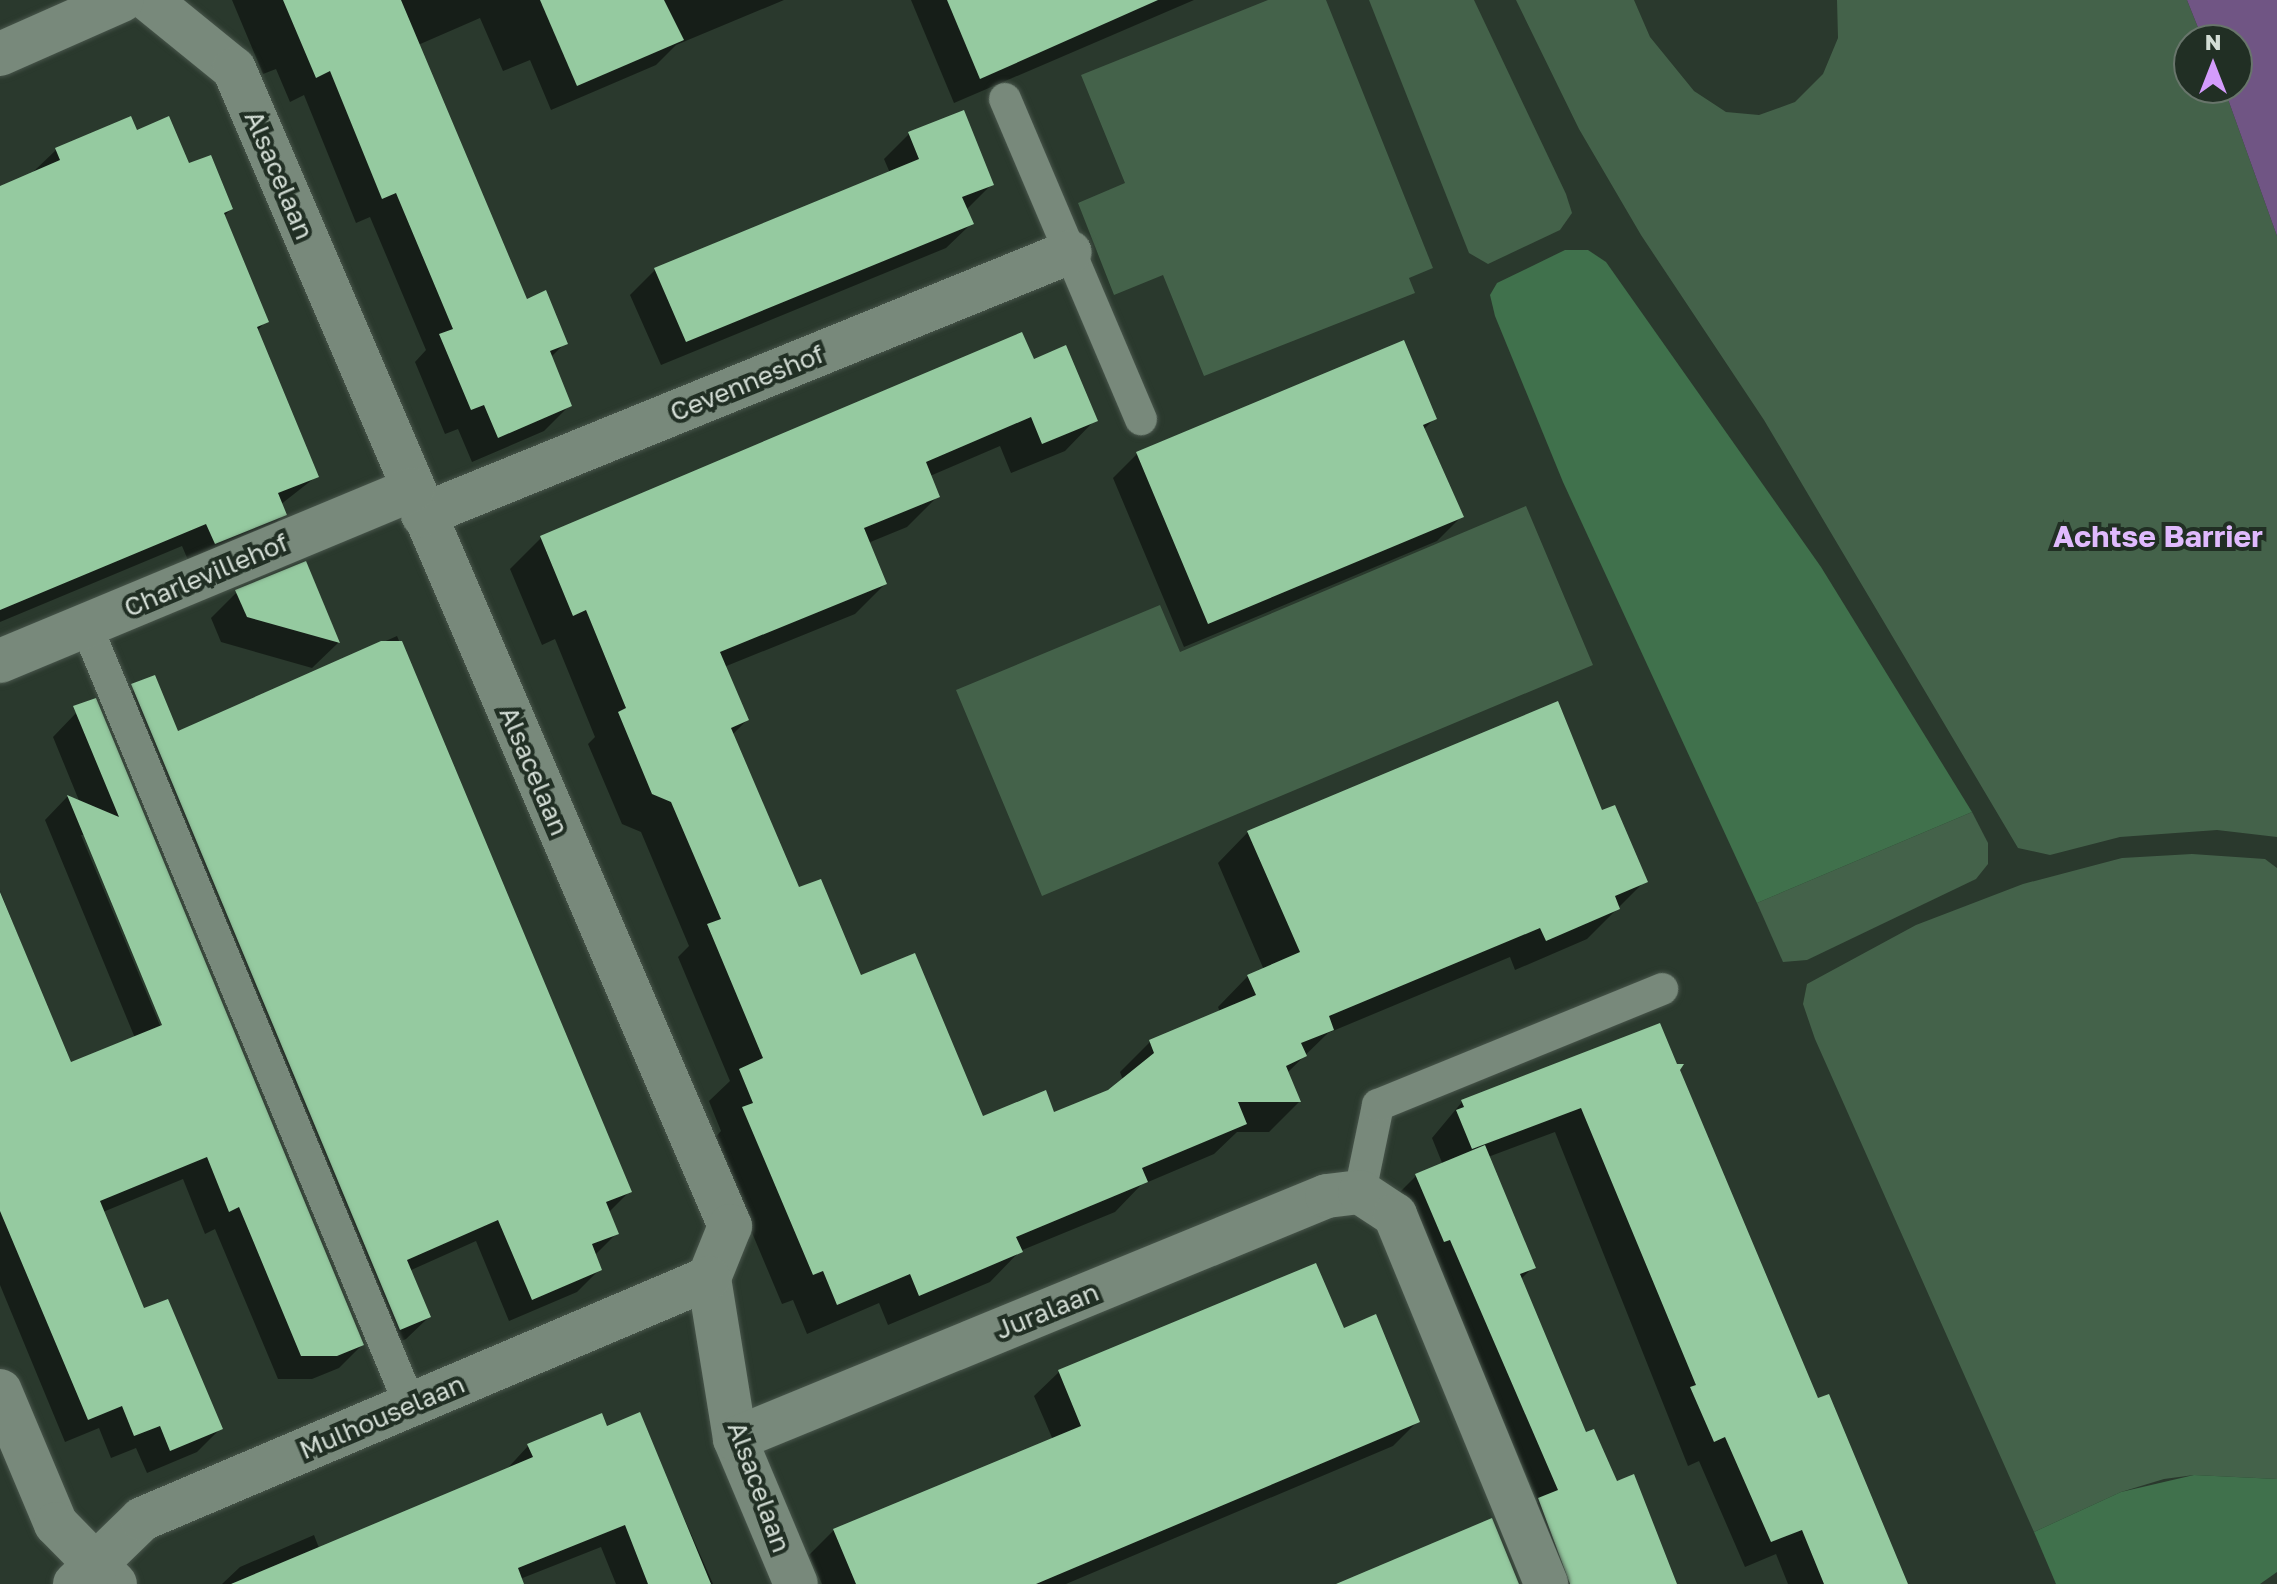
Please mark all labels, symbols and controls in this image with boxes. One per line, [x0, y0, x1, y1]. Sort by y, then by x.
north arrow [2173, 24, 2253, 104]
text: N [2205, 28, 2221, 55]
street label: Alsacelaan [238, 106, 320, 244]
street label: Cevenneshof [666, 338, 828, 428]
district label: Achtse Barrier [2053, 518, 2263, 554]
street label: Charlevillehof [119, 526, 293, 624]
street label: Alsacelaan [493, 702, 575, 840]
street label: Juralaan [991, 1276, 1103, 1346]
street label: Mulhouselaan [295, 1368, 469, 1466]
street label: Alsacelaan [721, 1417, 797, 1557]

